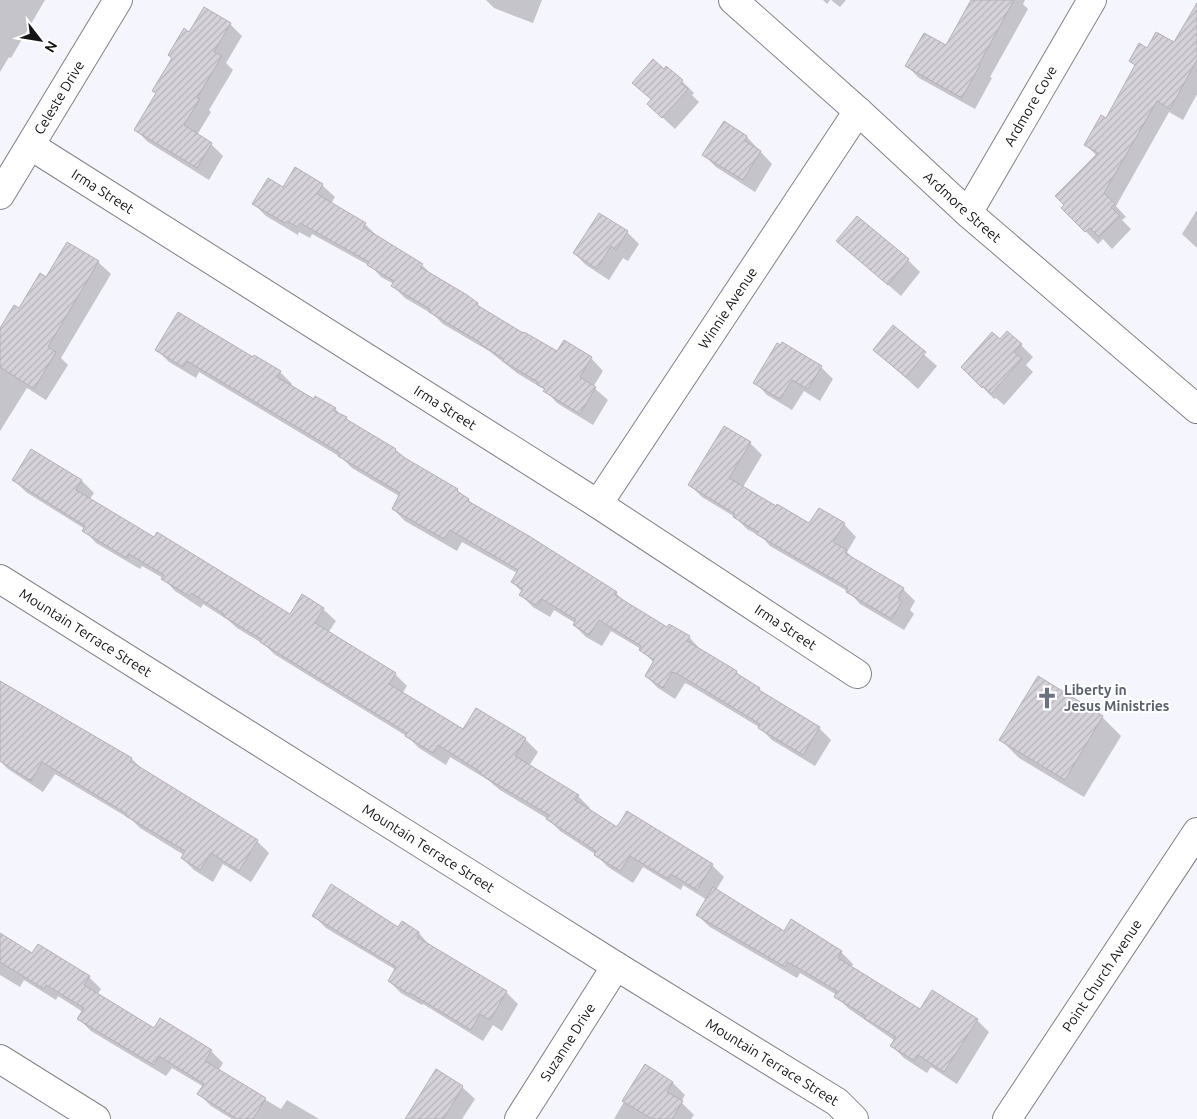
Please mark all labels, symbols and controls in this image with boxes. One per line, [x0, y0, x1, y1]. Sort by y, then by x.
north arrow [15, 15, 65, 65]
text: N [42, 38, 61, 55]
street label: Celeste Drive [31, 58, 87, 137]
street label: Ardmore Cove [1001, 63, 1060, 149]
street label: Irma Street [69, 166, 137, 217]
street label: Ardmore Street [921, 168, 1005, 246]
street label: Winnie Avenue [695, 264, 760, 352]
street label: Irma Street [411, 382, 480, 433]
street label: Mountain Terrace Street [17, 585, 155, 680]
street label: Irma Street [752, 601, 820, 653]
place label: Liberty in Jesus Ministries [1064, 682, 1170, 714]
church icon: Liberty in Jesus Ministries [1034, 685, 1060, 711]
street label: Mountain Terrace Street [359, 801, 498, 896]
street label: Point Church Avenue [1059, 916, 1145, 1035]
street label: Suzanne Drive [537, 1000, 598, 1084]
street label: Mountain Terrace Street [703, 1015, 842, 1109]

